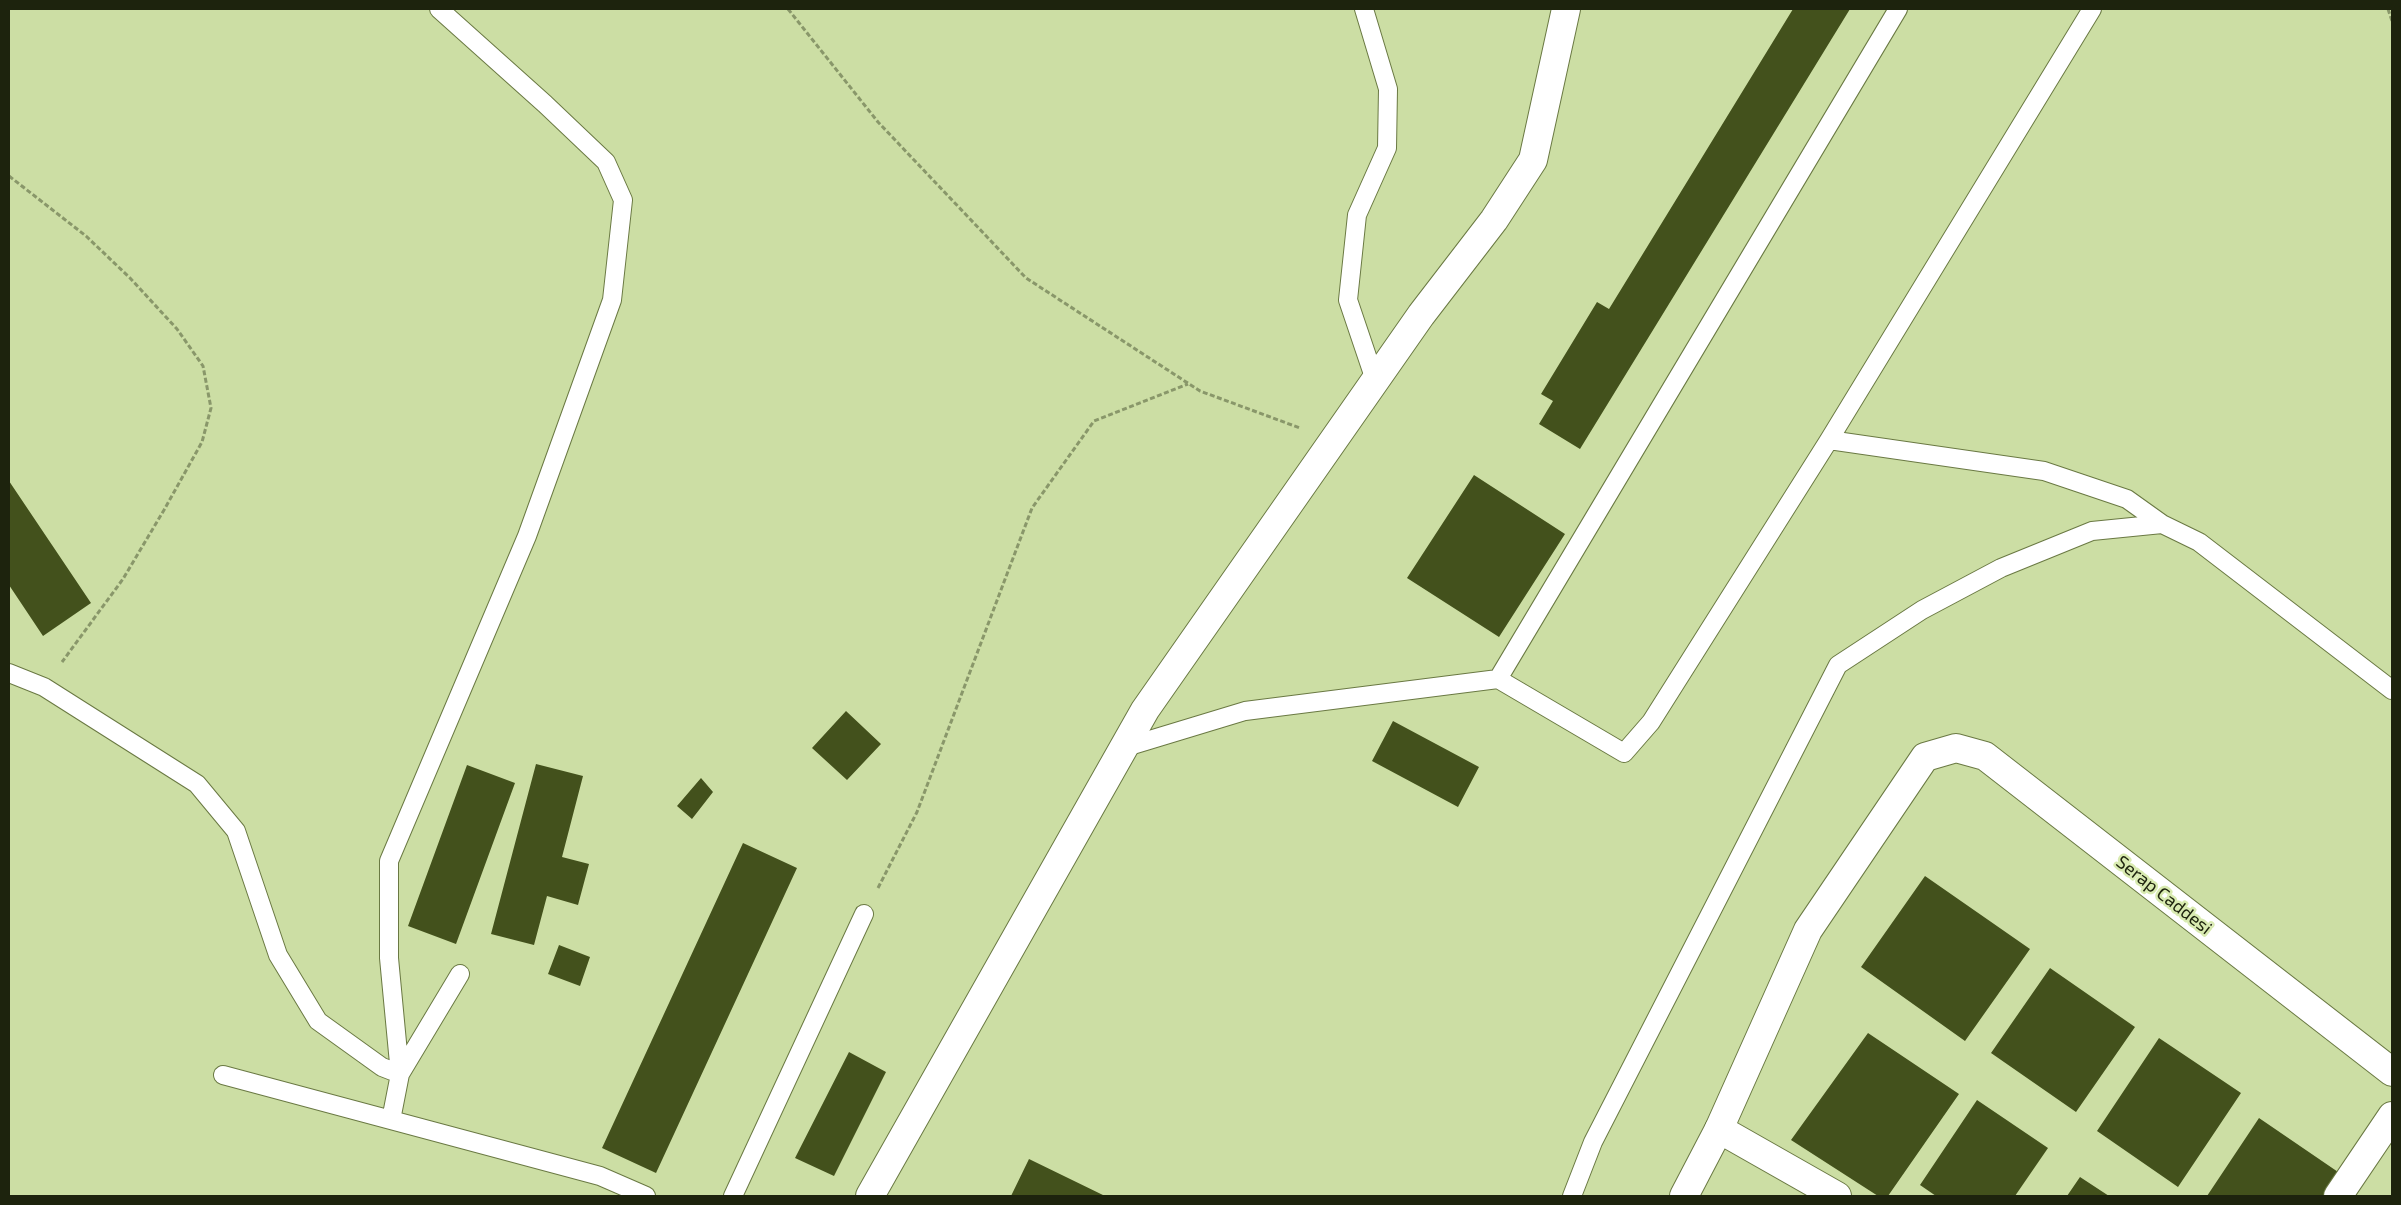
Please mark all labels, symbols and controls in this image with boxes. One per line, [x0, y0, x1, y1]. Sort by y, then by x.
street label: Serap Caddesi [2112, 851, 2216, 939]

